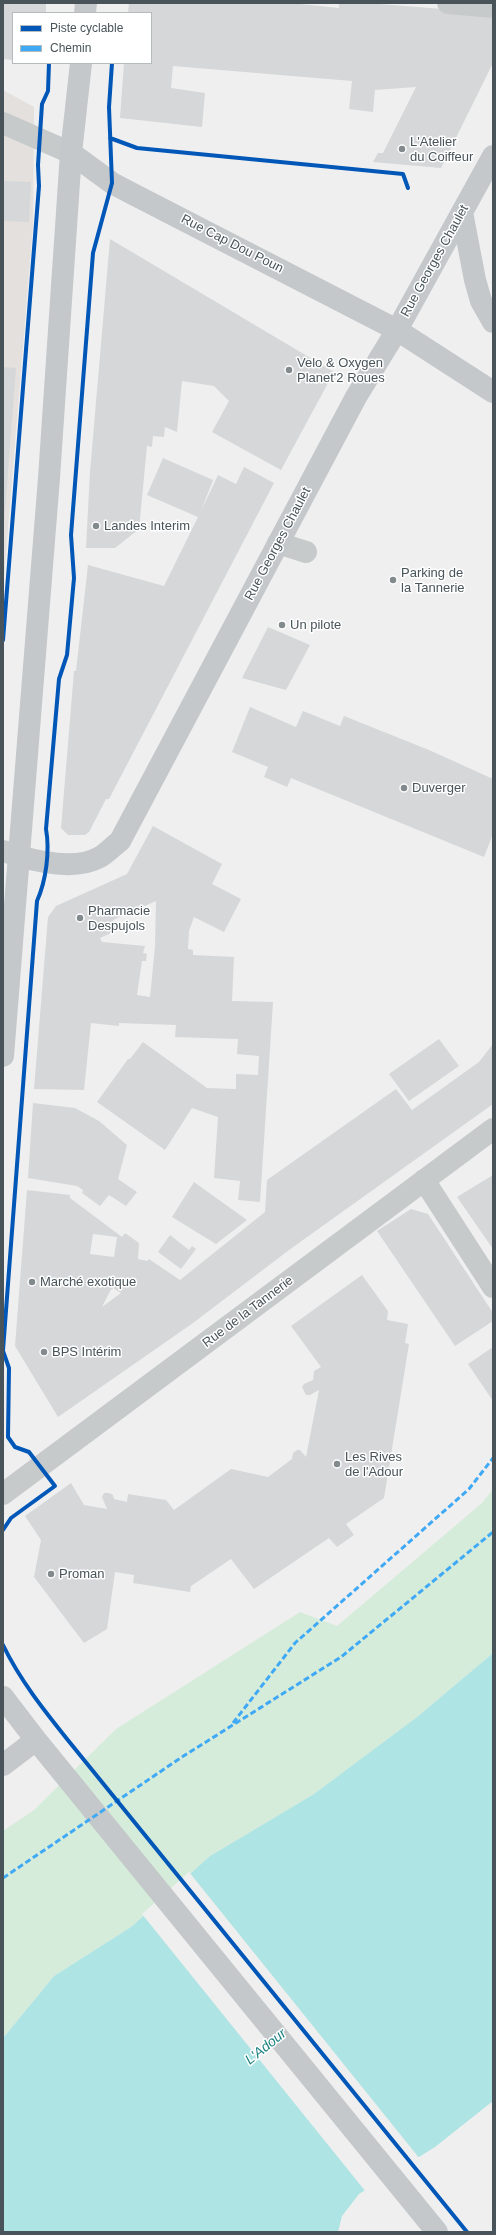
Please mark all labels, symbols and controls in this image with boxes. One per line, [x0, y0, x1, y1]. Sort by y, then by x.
legend [12, 12, 152, 64]
text: Piste cyclable [50, 21, 123, 35]
text: Chemin [50, 41, 91, 55]
place label: L'Atelier du Coiffeur [410, 134, 473, 165]
marker: L'Atelier du Coiffeur [397, 144, 407, 154]
street label: Rue Georges Chaulet [398, 202, 472, 320]
street label: Rue Cap Dou Poun [178, 211, 286, 277]
place label: Velo & Oxygen Planet'2 Roues [297, 355, 385, 386]
marker: Velo & Oxygen Planet'2 Roues [284, 365, 294, 375]
street label: Rue Georges Chaulet [242, 485, 314, 603]
place label: Landes Interim [104, 518, 190, 534]
marker: Landes Interim [91, 521, 101, 531]
place label: Parking de la Tannerie [401, 565, 465, 596]
marker: Parking de la Tannerie [388, 575, 398, 585]
place label: Un pilote [290, 617, 341, 633]
marker: Un pilote [277, 620, 287, 630]
place label: Duverger [412, 780, 465, 796]
marker: Duverger [399, 783, 409, 793]
place label: Pharmacie Despujols [88, 903, 150, 934]
marker: Pharmacie Despujols [75, 913, 85, 923]
street label: Rue de la Tannerie [200, 1273, 296, 1351]
place label: Marché exotique [40, 1274, 136, 1290]
marker: Marché exotique [27, 1277, 37, 1287]
place label: BPS Intérim [52, 1344, 121, 1360]
marker: BPS Intérim [39, 1347, 49, 1357]
place label: Les Rives de l'Adour [345, 1449, 403, 1480]
marker: Les Rives de l'Adour [332, 1459, 342, 1469]
place label: Proman [59, 1566, 105, 1582]
marker: Proman [46, 1569, 56, 1579]
water label: L'Adour [242, 2025, 290, 2069]

